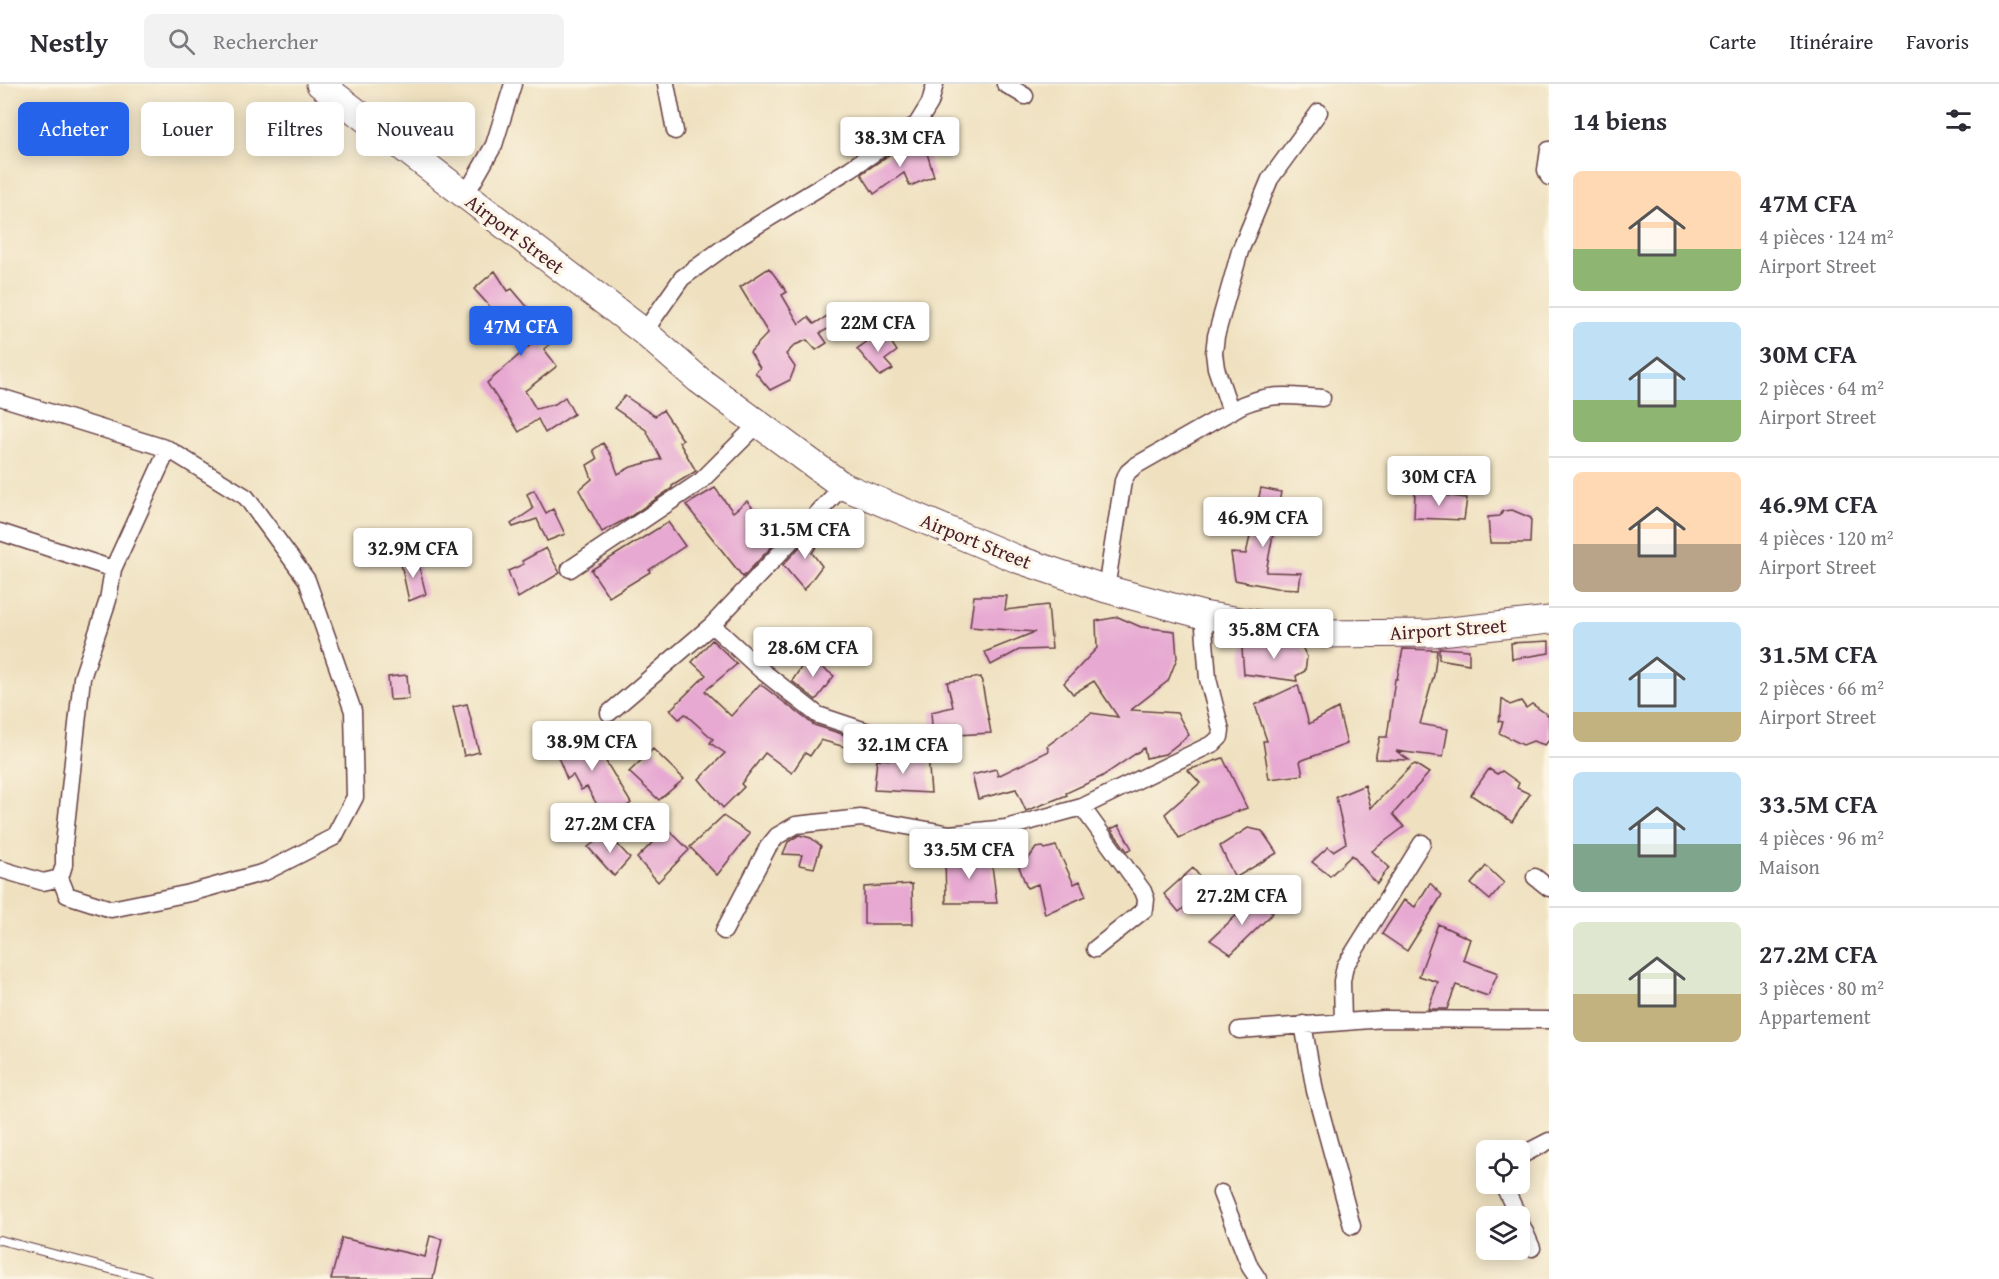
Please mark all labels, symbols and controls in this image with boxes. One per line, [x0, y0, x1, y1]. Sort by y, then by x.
search box [144, 14, 564, 68]
text: Nestly [30, 21, 108, 62]
icon: search [165, 25, 198, 58]
text: Rechercher [213, 25, 318, 57]
text: Carte [1709, 26, 1756, 57]
text: Itinéraire [1789, 26, 1873, 57]
text: Favoris [1906, 26, 1969, 57]
text: 14 biens [1573, 101, 1667, 140]
chip: Acheter [18, 102, 129, 156]
chip: Louer [141, 102, 234, 156]
chip: Filtres [246, 102, 344, 156]
chip: Nouveau [356, 102, 475, 156]
icon: filters [1942, 104, 1975, 137]
pin: 38.3M CFA [831, 117, 969, 168]
text: 38.3M CFA [854, 122, 946, 151]
text: 47M CFA [1759, 183, 1857, 222]
street label: Airport Street [460, 187, 571, 280]
icon: home [1621, 195, 1693, 267]
text: 4 pièces · 124 m² [1759, 222, 1894, 251]
text: Airport Street [1759, 251, 1876, 280]
pin: 22M CFA [823, 302, 933, 353]
pin: 47M CFA [466, 306, 576, 357]
text: 22M CFA [840, 307, 916, 336]
text: 47M CFA [483, 311, 559, 340]
text: 30M CFA [1759, 334, 1857, 373]
icon: home [1621, 346, 1693, 418]
text: 2 pièces · 64 m² [1759, 373, 1884, 402]
text: Airport Street [1759, 402, 1876, 431]
pin: 30M CFA [1384, 456, 1494, 507]
text: 30M CFA [1401, 461, 1477, 490]
text: 46.9M CFA [1759, 484, 1878, 523]
icon: home [1621, 496, 1693, 568]
pin: 46.9M CFA [1194, 497, 1332, 548]
text: 46.9M CFA [1217, 502, 1309, 531]
street label: Airport Street [916, 505, 1036, 576]
pin: 31.5M CFA [736, 509, 874, 560]
text: 31.5M CFA [759, 514, 851, 543]
text: 4 pièces · 120 m² [1759, 523, 1894, 552]
pin: 32.9M CFA [344, 528, 482, 579]
text: 32.9M CFA [367, 533, 459, 562]
text: Airport Street [1759, 552, 1876, 581]
pin: 35.8M CFA [1205, 609, 1343, 660]
street label: Airport Street [1388, 610, 1507, 647]
text: 35.8M CFA [1228, 614, 1320, 643]
pin: 28.6M CFA [744, 627, 882, 678]
text: 28.6M CFA [767, 632, 859, 661]
text: 31.5M CFA [1759, 634, 1878, 673]
icon: home [1621, 646, 1693, 718]
text: 2 pièces · 66 m² [1759, 673, 1884, 702]
text: Airport Street [1759, 702, 1876, 731]
pin: 38.9M CFA [523, 721, 661, 772]
pin: 32.1M CFA [834, 724, 972, 775]
text: 38.9M CFA [546, 726, 638, 755]
text: 32.1M CFA [857, 729, 949, 758]
text: 33.5M CFA [1759, 784, 1878, 823]
icon: home [1621, 796, 1693, 868]
pin: 27.2M CFA [541, 803, 679, 854]
text: 27.2M CFA [564, 808, 656, 837]
text: 4 pièces · 96 m² [1759, 823, 1884, 852]
pin: 33.5M CFA [900, 829, 1038, 880]
text: 33.5M CFA [923, 834, 1015, 863]
text: Maison [1759, 852, 1820, 881]
pin: 27.2M CFA [1173, 875, 1311, 926]
text: 27.2M CFA [1196, 880, 1288, 909]
text: 27.2M CFA [1759, 934, 1878, 973]
icon: home [1621, 946, 1693, 1018]
text: 3 pièces · 80 m² [1759, 973, 1884, 1002]
text: Appartement [1759, 1002, 1871, 1031]
map controls [1476, 1140, 1530, 1260]
button: locate [1476, 1140, 1530, 1194]
button: layers [1476, 1206, 1530, 1260]

